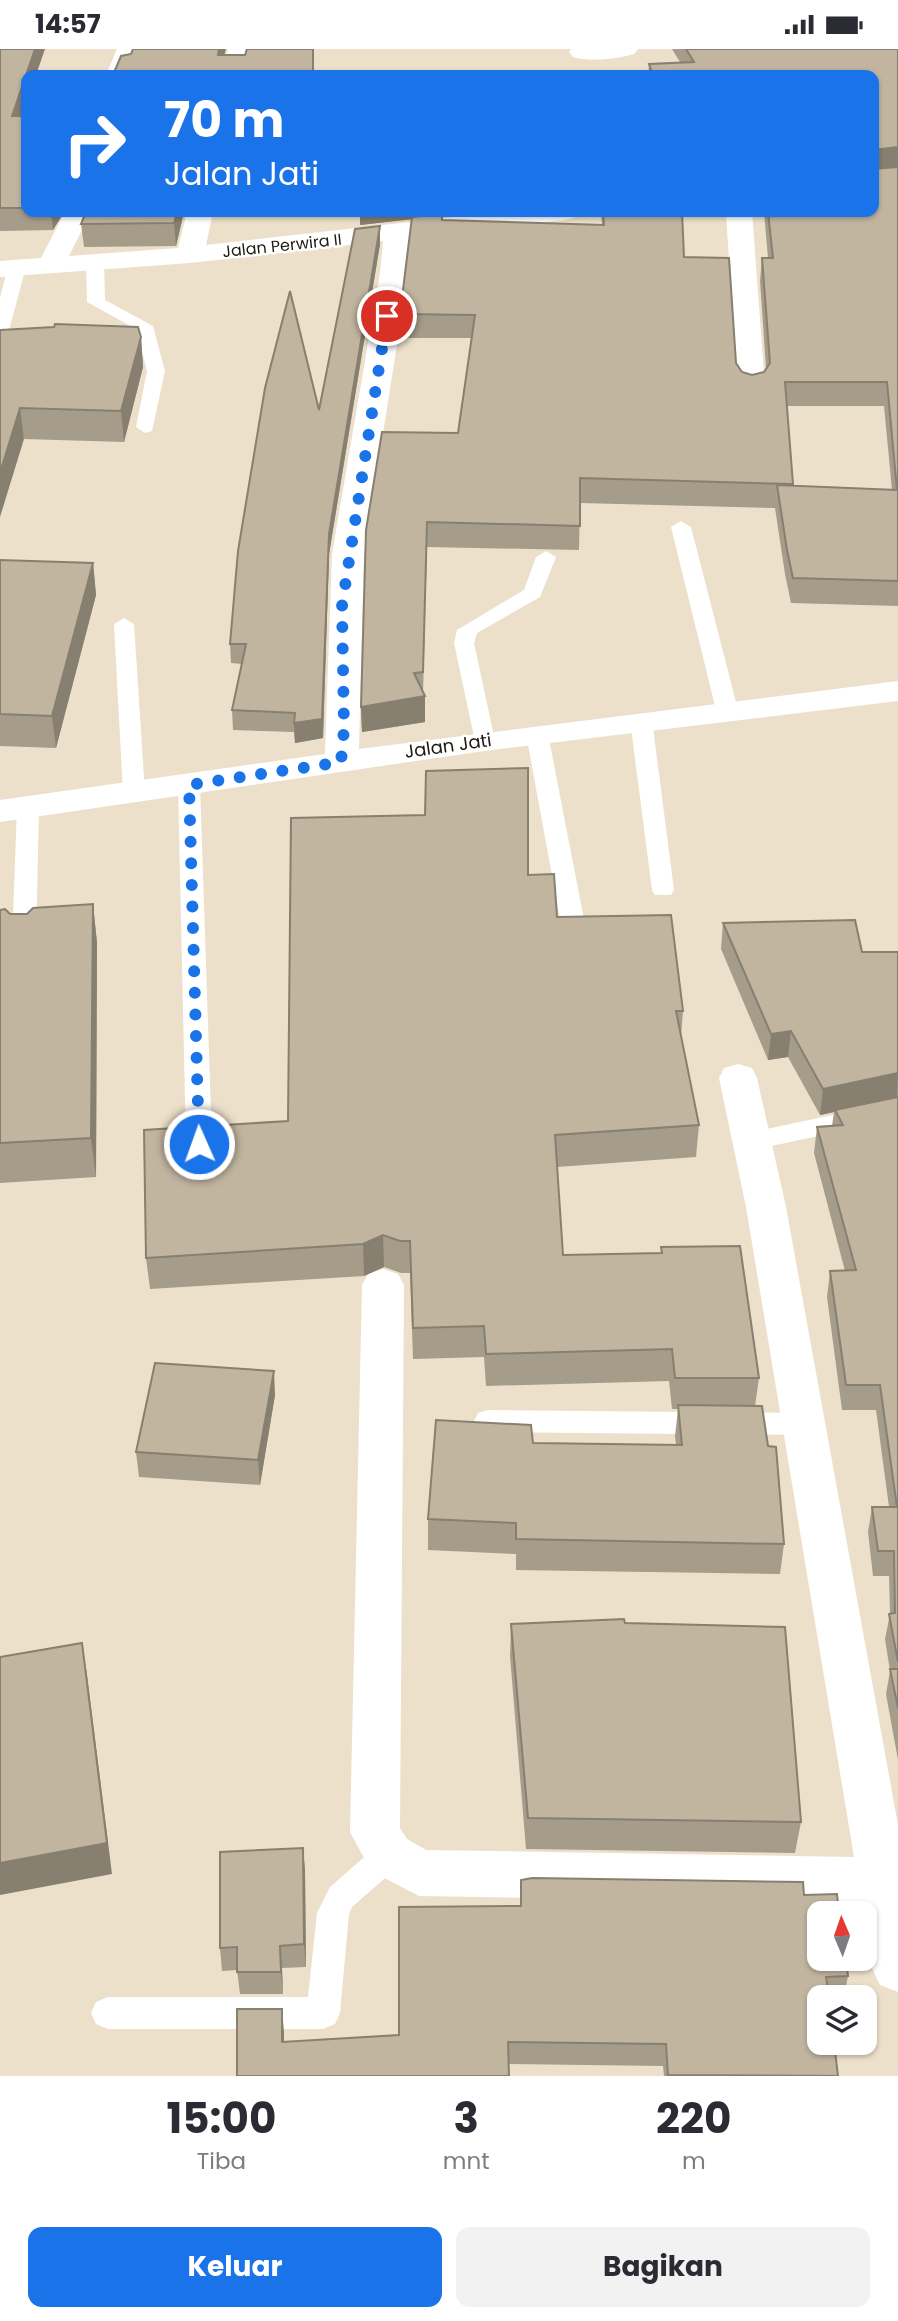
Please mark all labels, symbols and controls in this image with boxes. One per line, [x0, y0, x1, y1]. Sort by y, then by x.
text: 14:57 [35, 6, 101, 42]
text: 70 m [164, 86, 284, 154]
icon: right [49, 98, 140, 189]
text: Jalan Jati [164, 151, 319, 196]
street label: Jalan Perwira II [221, 228, 343, 263]
pin [357, 286, 417, 346]
icon: arrive [368, 297, 406, 335]
street label: Jalan Jati [403, 727, 493, 764]
position arrow [162, 1107, 236, 1181]
north arrow [807, 1901, 877, 1971]
map controls [807, 1901, 877, 2055]
button: layers [807, 1985, 877, 2055]
text: 15:00 [167, 2089, 276, 2148]
text: 3 [453, 2089, 479, 2148]
text: 220 [656, 2089, 731, 2148]
text: Tiba [197, 2145, 246, 2177]
text: mnt [443, 2145, 490, 2177]
text: m [682, 2145, 706, 2177]
button: Keluar [28, 2227, 442, 2307]
button: Bagikan [456, 2227, 870, 2307]

